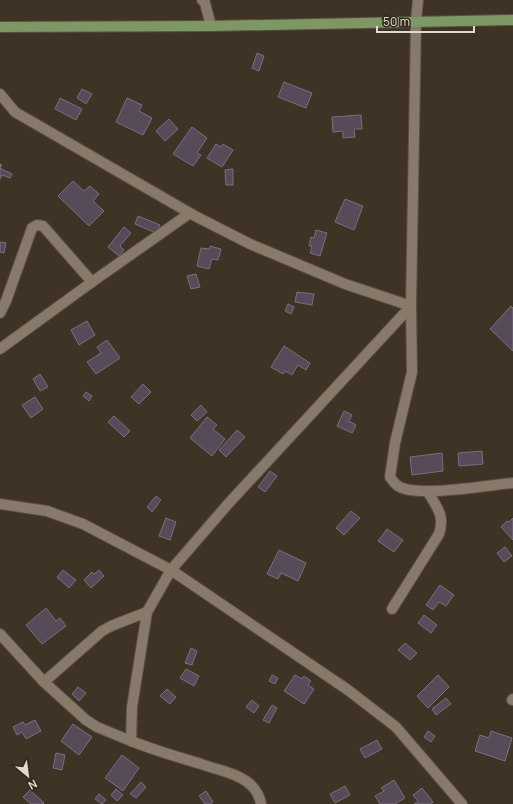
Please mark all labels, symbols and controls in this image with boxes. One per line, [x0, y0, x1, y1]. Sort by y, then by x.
scale bar [377, 8, 474, 34]
text: 50 m [383, 13, 410, 30]
north arrow [8, 756, 48, 796]
text: N [26, 777, 40, 794]

